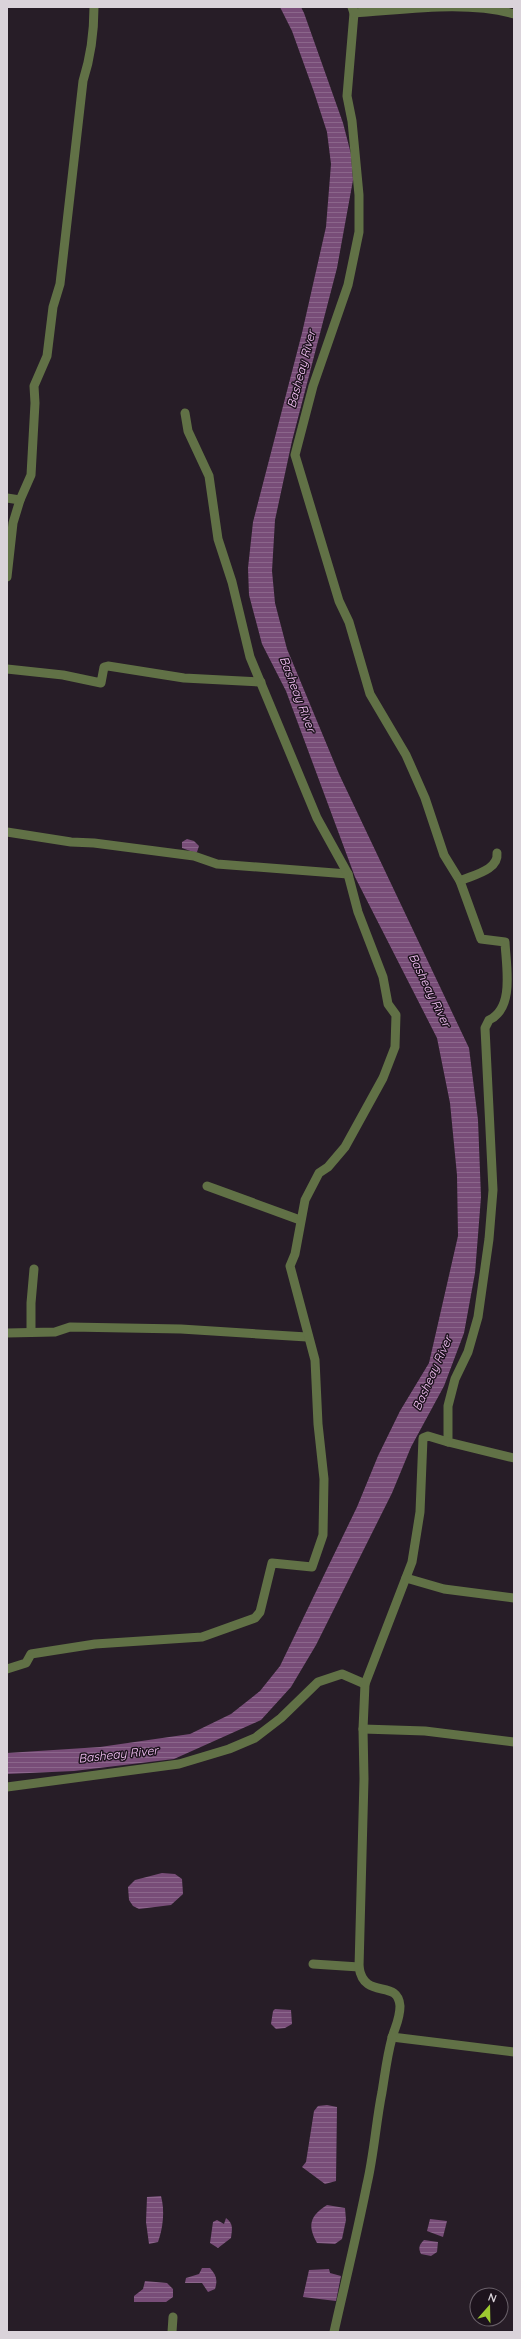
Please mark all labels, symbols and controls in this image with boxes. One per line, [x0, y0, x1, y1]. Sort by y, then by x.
water label: Basheay River [283, 327, 319, 410]
water label: Basheay River [277, 654, 320, 735]
water label: Basheay River [406, 951, 455, 1030]
water label: Basheay River [409, 1332, 456, 1413]
water label: Basheay River [77, 1742, 160, 1766]
north arrow [469, 2287, 509, 2327]
text: N [486, 2290, 499, 2306]

